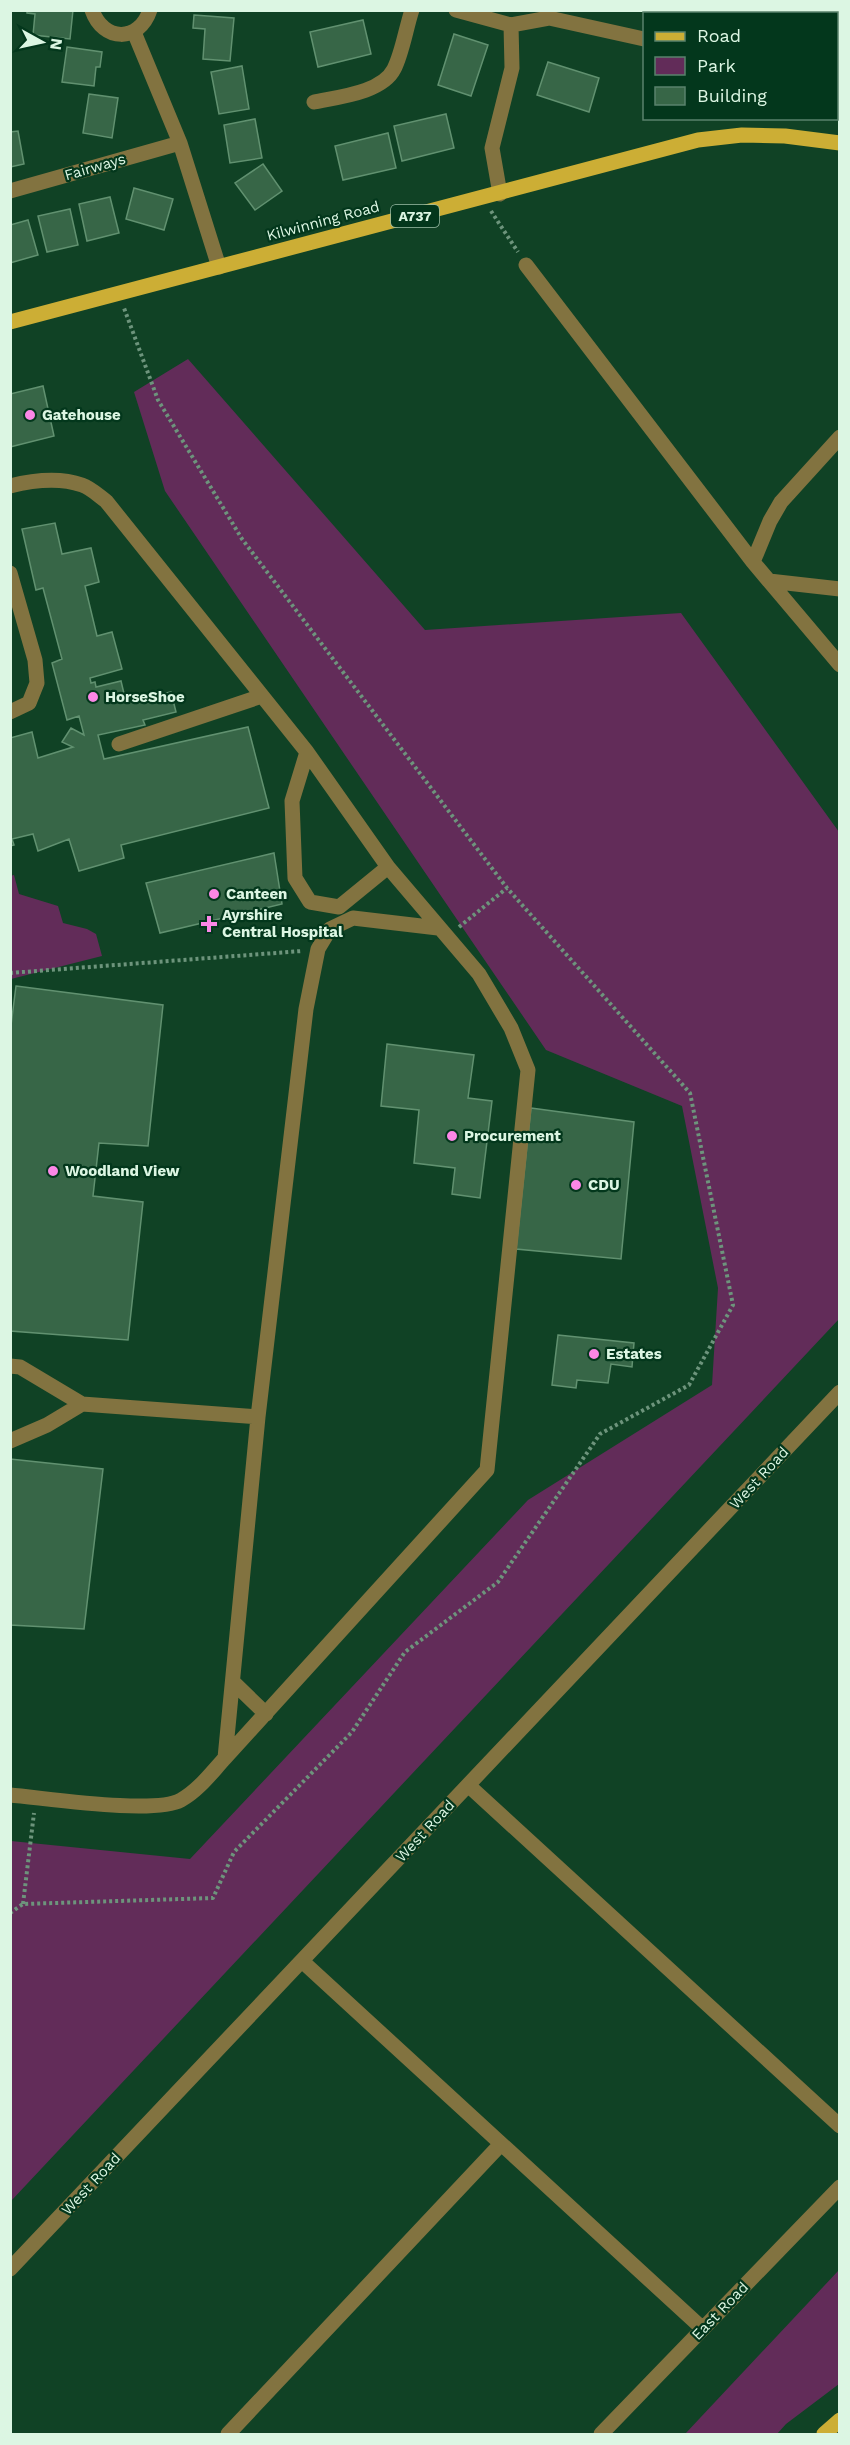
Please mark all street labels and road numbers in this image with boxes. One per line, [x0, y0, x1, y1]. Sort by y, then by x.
street label: Fairways [62, 150, 128, 184]
street label: Kilwinning Road [265, 197, 381, 245]
road number: A737 [391, 205, 439, 227]
street label: West Road [726, 1443, 792, 1513]
street label: West Road [392, 1796, 458, 1866]
street label: West Road [58, 2149, 124, 2219]
street label: East Road [688, 2278, 752, 2344]

